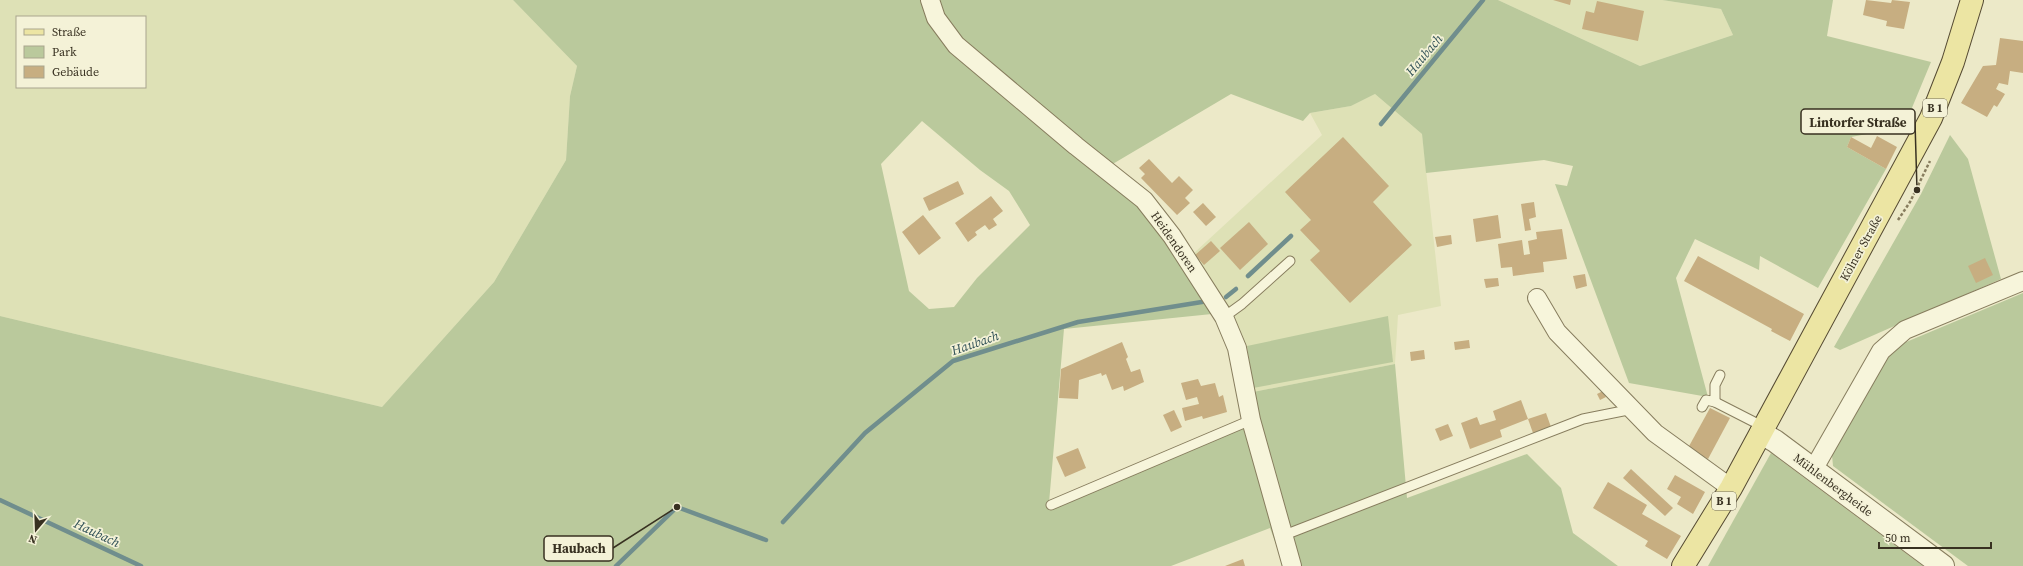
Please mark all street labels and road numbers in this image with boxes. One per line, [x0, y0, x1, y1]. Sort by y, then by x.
road number: B 1 [1923, 99, 1947, 117]
street label: Heidendoren [1147, 208, 1201, 276]
street label: Kölner Straße [1836, 212, 1886, 284]
street label: Mühlenbergheide [1790, 450, 1876, 520]
road number: B 1 [1712, 492, 1736, 510]

